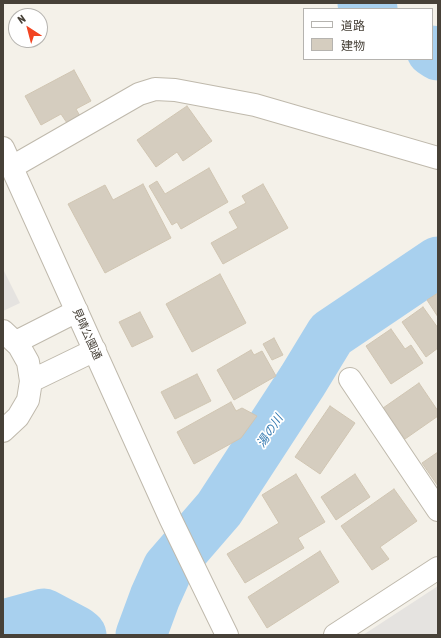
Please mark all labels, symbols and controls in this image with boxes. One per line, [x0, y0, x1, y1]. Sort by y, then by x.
north arrow [8, 8, 48, 48]
legend [303, 8, 433, 60]
text: N [15, 12, 28, 26]
text: 道路 [341, 19, 365, 33]
text: 建物 [341, 39, 365, 53]
street label: 見晴公園通 [70, 306, 104, 362]
water label: 湯の川 [254, 412, 286, 450]

